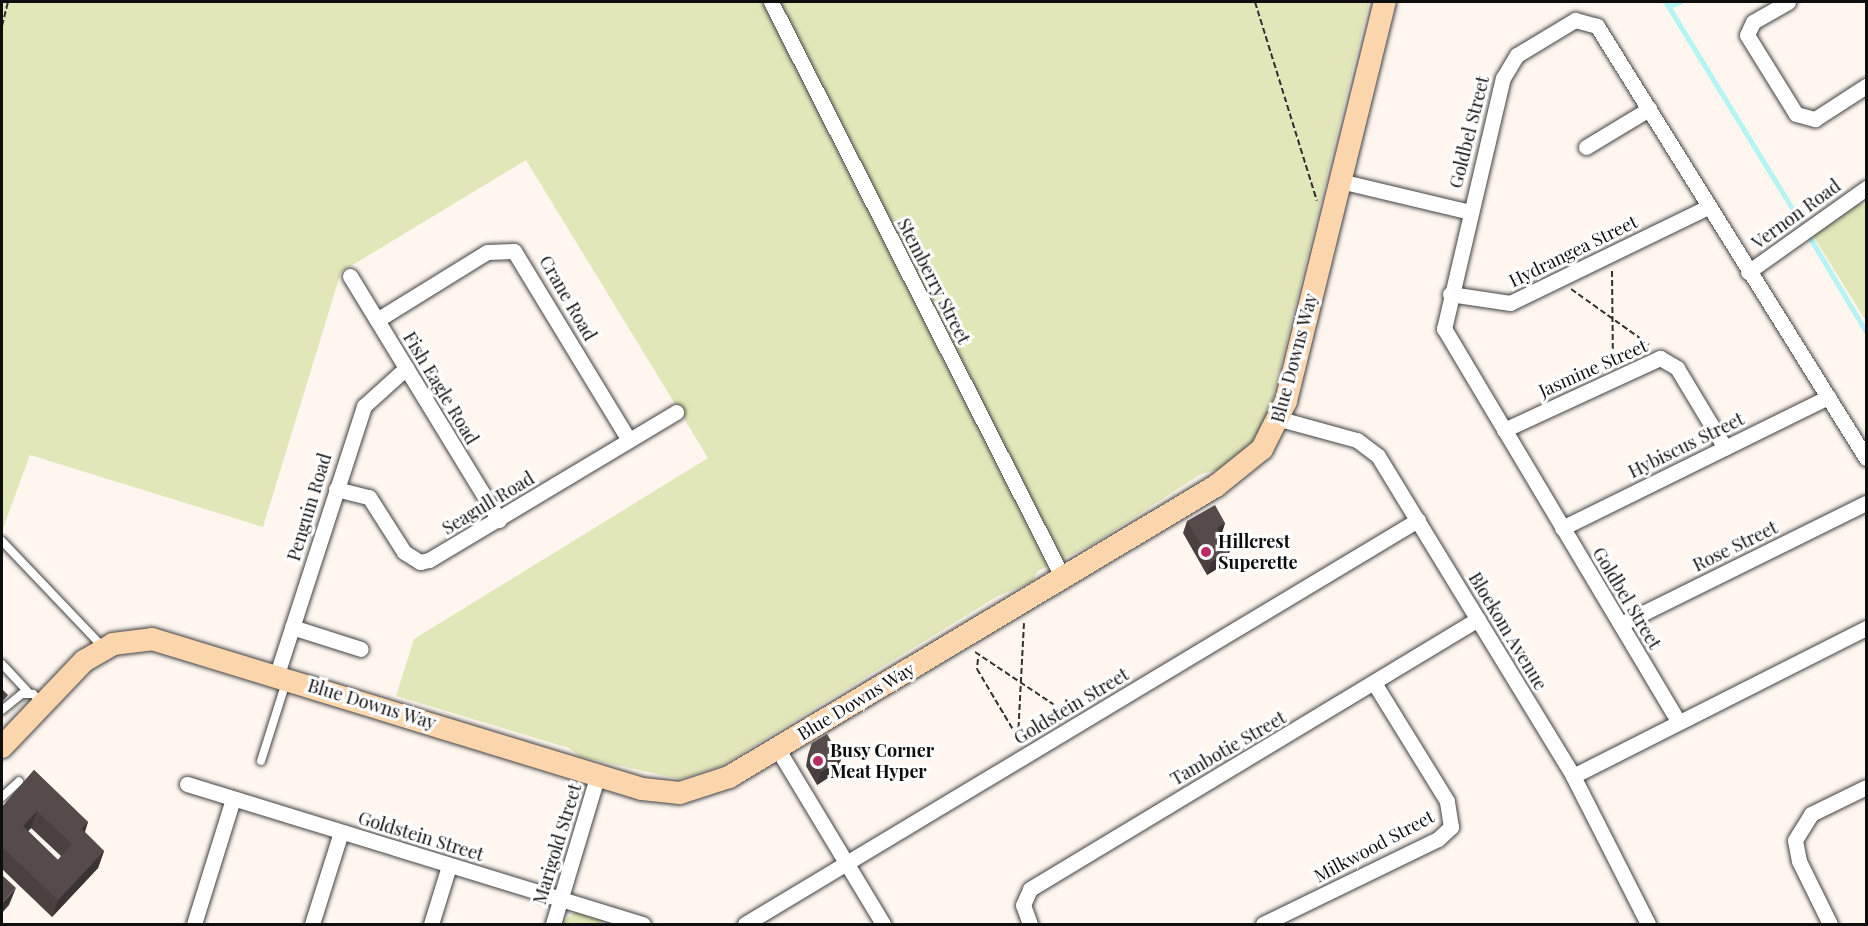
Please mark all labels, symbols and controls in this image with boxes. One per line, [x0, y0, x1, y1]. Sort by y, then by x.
street label: Goldbel Street [1445, 74, 1493, 190]
street label: Vernon Road [1748, 175, 1844, 253]
street label: Hydrangea Street [1505, 210, 1641, 292]
street label: Stemberry Street [893, 214, 975, 348]
street label: Crane Road [535, 252, 601, 344]
street label: Blue Downs Way [1266, 291, 1322, 425]
street label: Fish Eagle Road [399, 328, 483, 448]
street label: Jasmine Street [1535, 334, 1651, 402]
street label: Hybiscus Street [1625, 408, 1747, 482]
street label: Penguin Road [282, 451, 336, 563]
street label: Seagull Road [438, 467, 538, 539]
street label: Rose Street [1689, 516, 1781, 576]
place label: Hillcrest Superette [1218, 531, 1298, 574]
street label: Goldbel Street [1588, 543, 1666, 653]
marker: Hillcrest Superette [1199, 545, 1213, 559]
street label: Bloekom Avenue [1464, 568, 1552, 694]
street label: Blue Downs Way [793, 657, 919, 745]
street label: Goldstein Street [1010, 663, 1132, 749]
street label: Blue Downs Way [305, 674, 439, 734]
street label: Tambotie Street [1167, 706, 1289, 790]
place label: Busy Corner Meat Hyper [830, 740, 935, 783]
marker: Busy Corner Meat Hyper [811, 754, 825, 768]
street label: Marigold Street [528, 781, 586, 907]
street label: Milkwood Street [1310, 805, 1438, 887]
street label: Goldstein Street [356, 807, 486, 865]

